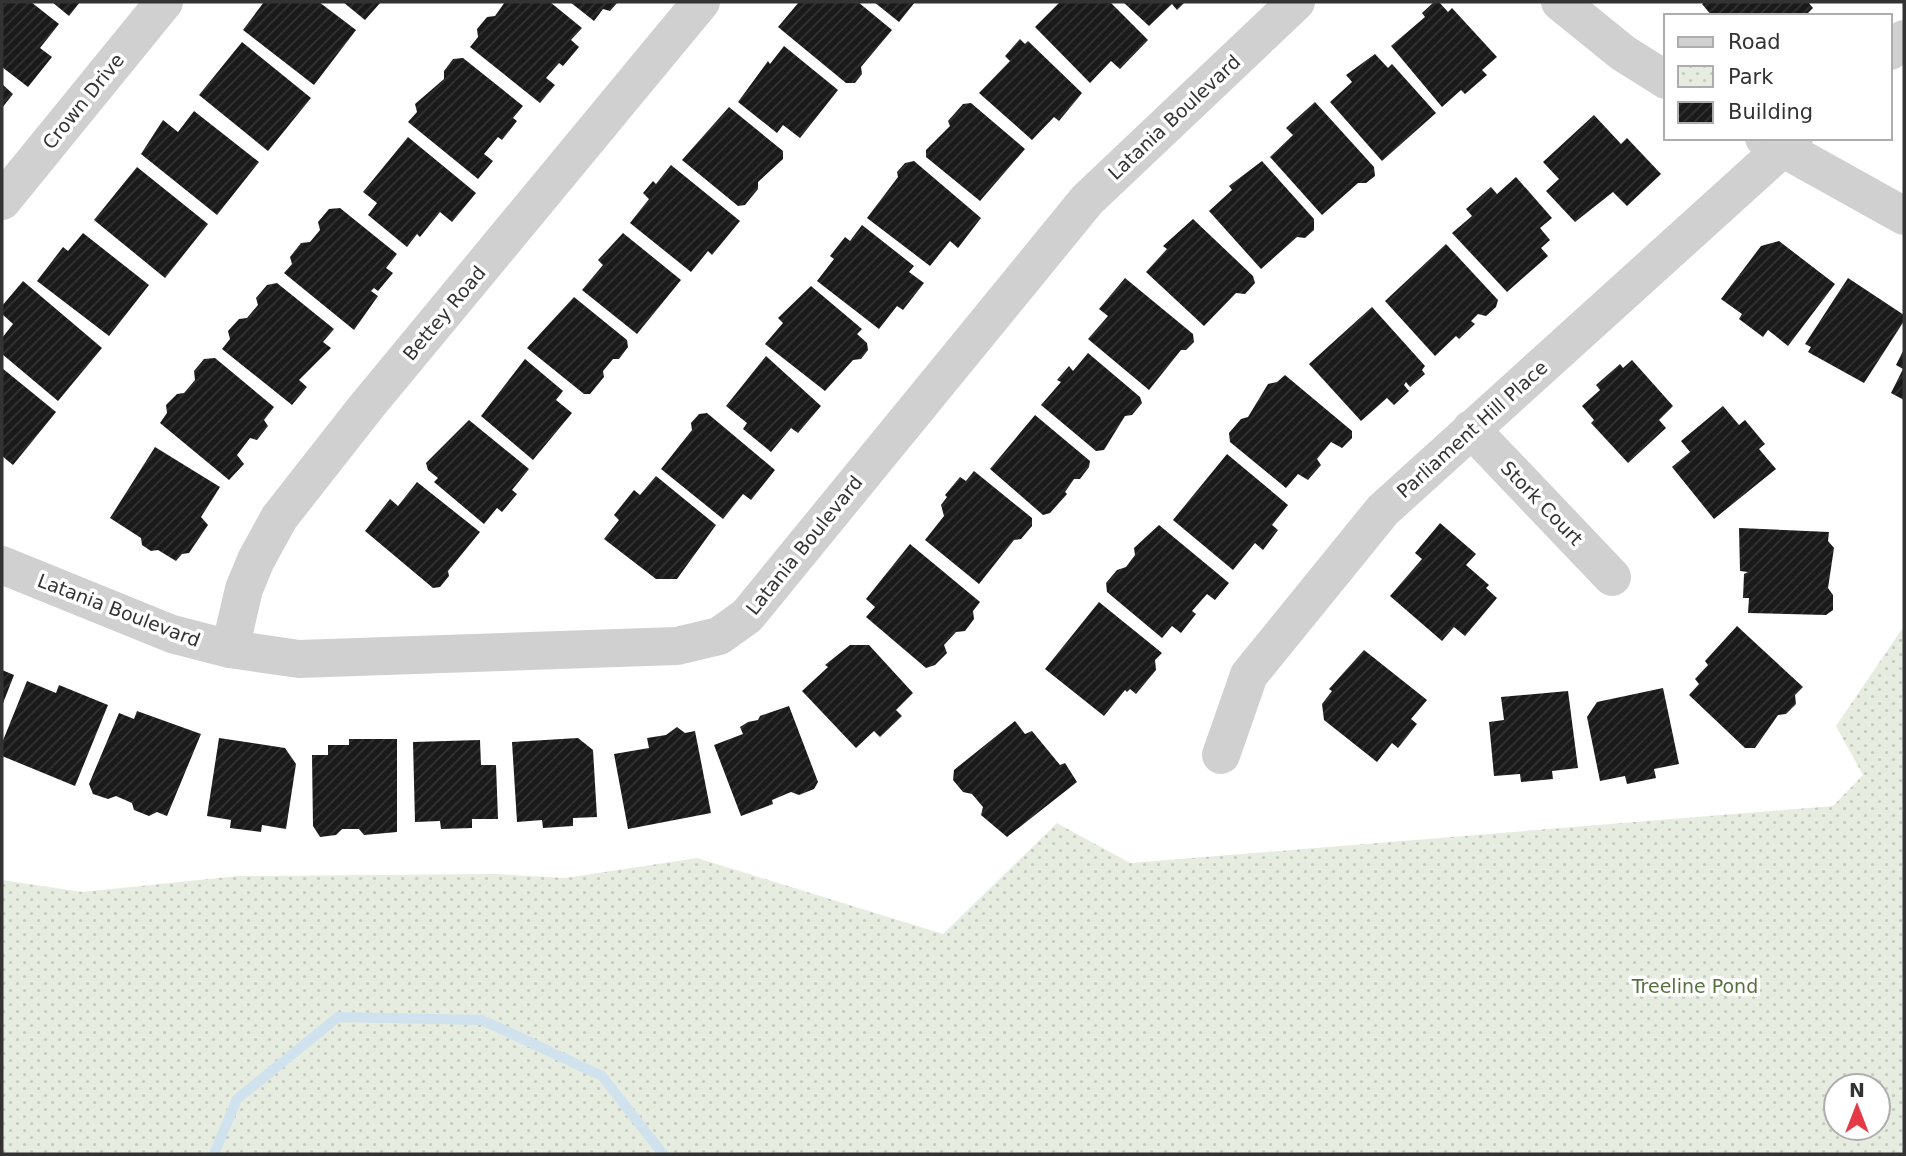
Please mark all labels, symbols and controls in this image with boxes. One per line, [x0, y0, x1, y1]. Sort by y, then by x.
legend [1664, 14, 1892, 140]
text: Road [1728, 30, 1781, 54]
street label: Crown Drive [38, 49, 128, 153]
street label: Latania Boulevard [1103, 50, 1245, 184]
text: Park [1728, 65, 1774, 89]
text: Building [1728, 100, 1813, 124]
street label: Bettey Road [398, 261, 490, 365]
street label: Parliament Hill Place [1392, 356, 1552, 502]
street label: Stork Court [1497, 456, 1587, 550]
street label: Latania Boulevard [741, 471, 867, 619]
street label: Latania Boulevard [35, 569, 203, 651]
park label: Treeline Pond [1631, 975, 1758, 997]
north arrow [1822, 1072, 1892, 1142]
text: N [1849, 1079, 1865, 1101]

